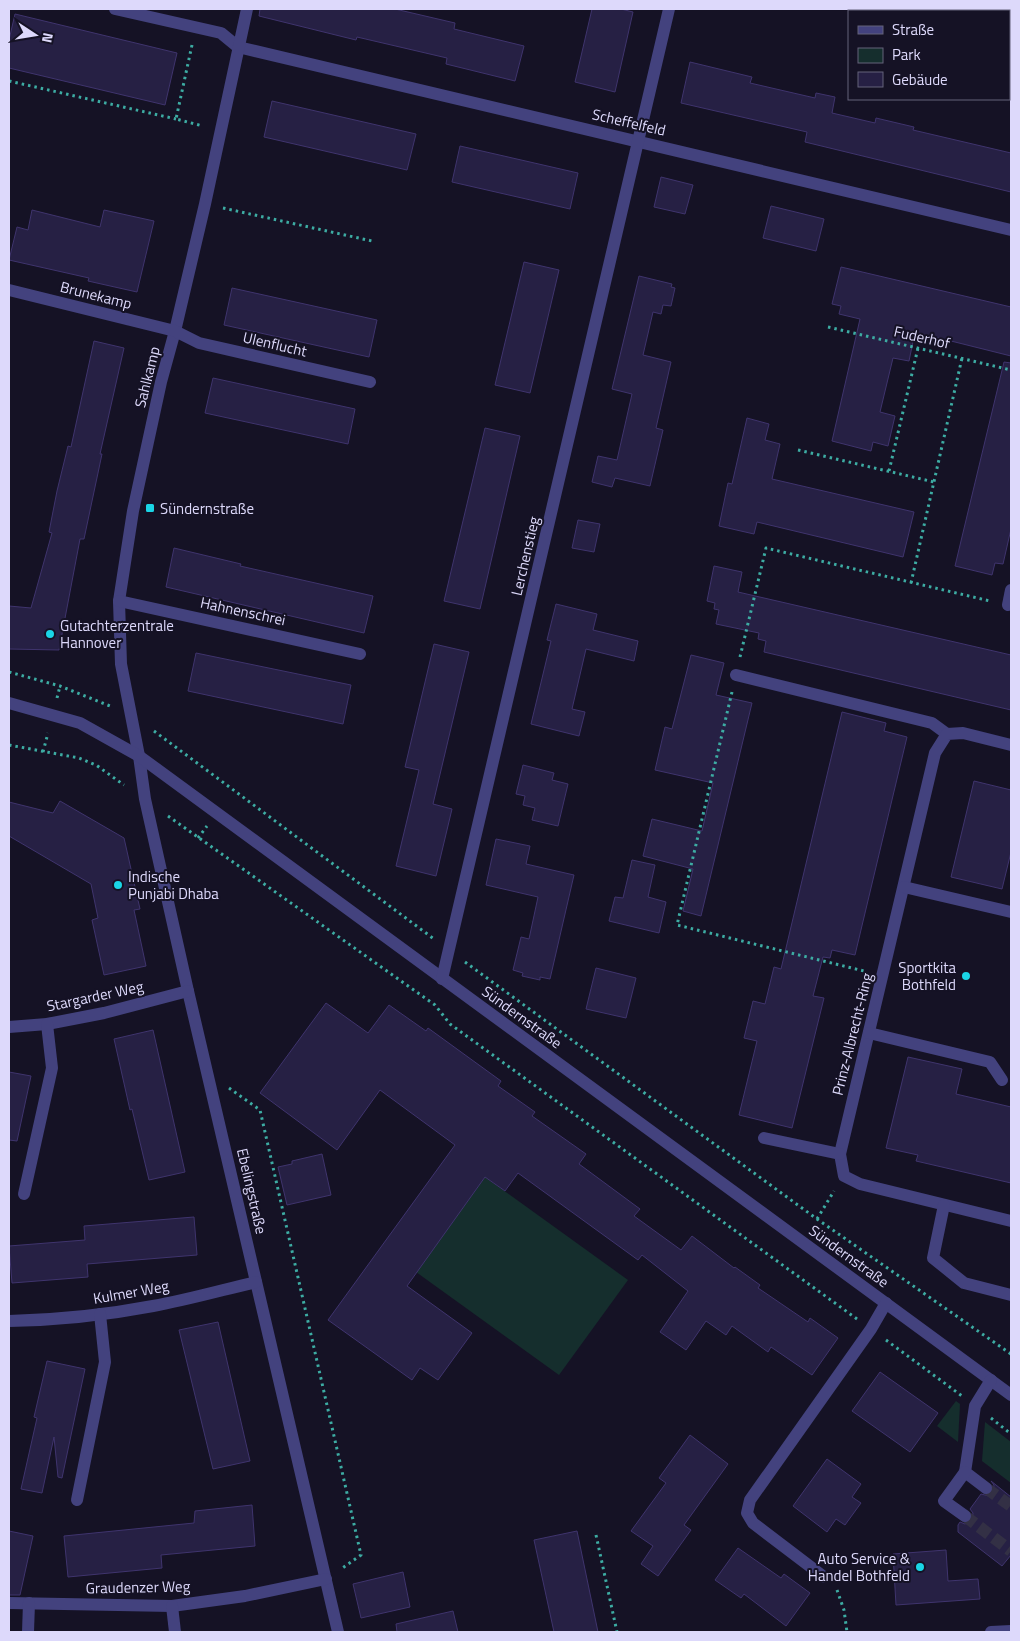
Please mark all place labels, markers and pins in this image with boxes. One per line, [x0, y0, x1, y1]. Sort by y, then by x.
place label: Sündernstraße [160, 497, 254, 520]
marker: Sündernstraße [144, 502, 156, 514]
place label: Gutachterzentrale Hannover [60, 614, 174, 654]
marker: Gutachterzentrale Hannover [44, 628, 56, 640]
place label: Indische Punjabi Dhaba [128, 865, 219, 905]
marker: Indische Punjabi Dhaba [112, 879, 124, 891]
place label: Sportkita Bothfeld [898, 956, 956, 996]
marker: Sportkita Bothfeld [960, 970, 972, 982]
place label: Auto Service & Handel Bothfeld [808, 1547, 911, 1587]
marker: Auto Service & Handel Bothfeld [914, 1561, 926, 1573]

